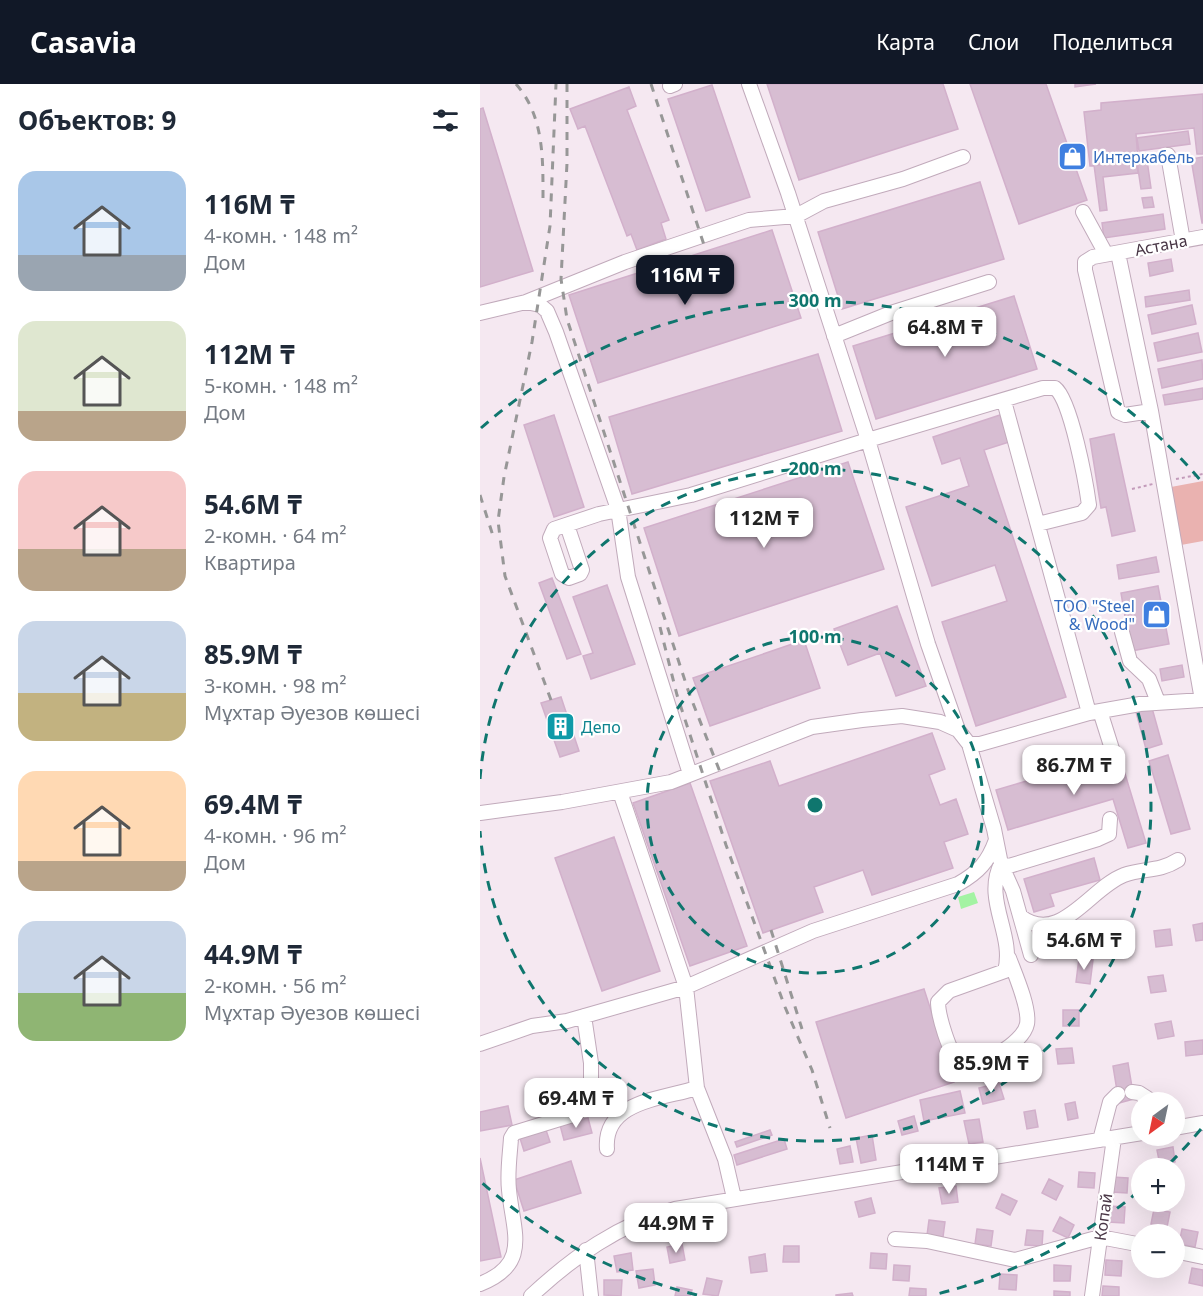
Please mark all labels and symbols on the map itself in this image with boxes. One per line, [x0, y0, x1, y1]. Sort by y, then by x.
shop icon: Интеркабель [1056, 141, 1088, 173]
place label: Интеркабель [1093, 146, 1194, 168]
street label: Астана [1133, 229, 1189, 261]
pin: 116M ₸ [636, 255, 734, 306]
text: 300 m [788, 288, 842, 312]
pin: 64.8M ₸ [890, 307, 1000, 358]
text: 200 m [788, 456, 842, 480]
pin: 112M ₸ [715, 498, 813, 549]
place label: TOO "Steel & Wood" [1054, 595, 1135, 635]
shop icon: TOO "Steel & Wood" [1140, 599, 1172, 631]
text: 100 m [788, 624, 842, 648]
building icon: Депо [544, 711, 576, 743]
place label: Депо [581, 716, 621, 738]
pin: 86.7M ₸ [1019, 745, 1129, 796]
centre of rings [805, 795, 825, 815]
pin: 54.6M ₸ [1029, 920, 1139, 971]
pin: 85.9M ₸ [936, 1043, 1046, 1094]
pin: 69.4M ₸ [521, 1078, 631, 1129]
north arrow [1131, 1092, 1185, 1146]
pin: 114M ₸ [900, 1144, 998, 1195]
street label: Копай [1089, 1192, 1117, 1242]
pin: 44.9M ₸ [621, 1203, 731, 1254]

